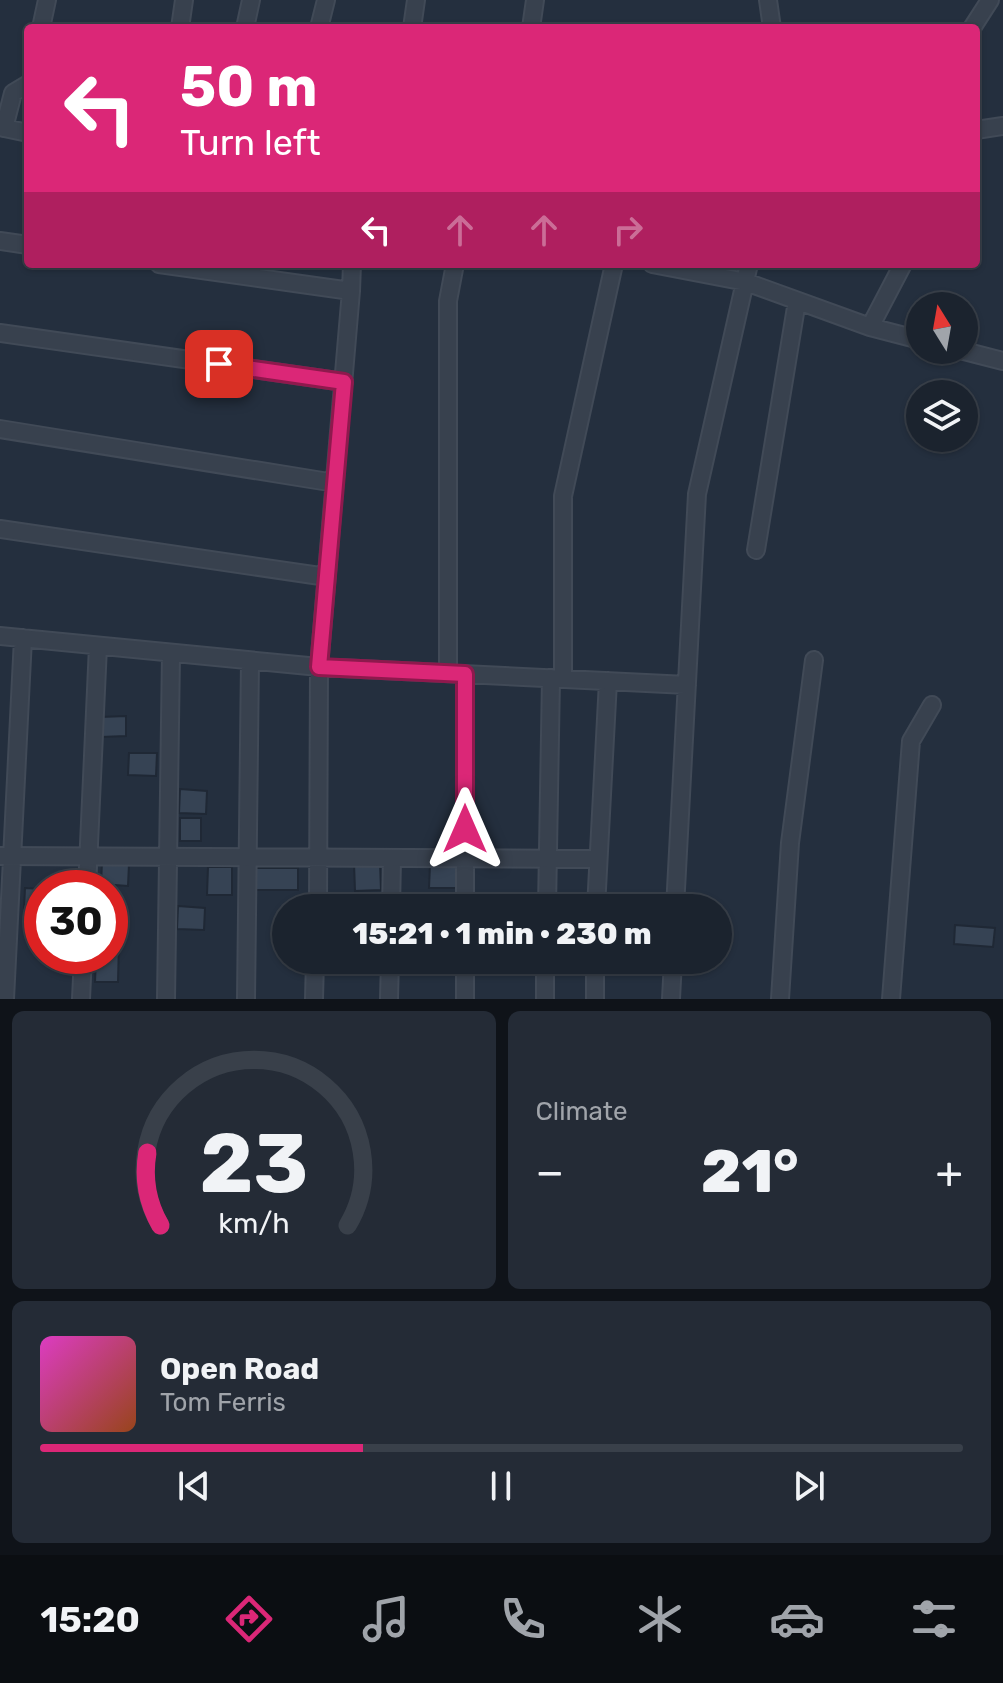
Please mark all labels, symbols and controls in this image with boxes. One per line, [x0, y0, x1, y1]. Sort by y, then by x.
text: 50 m [180, 54, 317, 120]
icon: left [48, 56, 152, 160]
text: Turn left [180, 121, 321, 164]
icon: left [354, 208, 398, 252]
icon: ahead [438, 208, 482, 252]
icon: ahead [522, 208, 566, 252]
icon: right [606, 208, 650, 252]
north arrow [906, 292, 978, 364]
map controls [906, 292, 978, 452]
pin [185, 330, 253, 398]
icon: arrive [197, 342, 241, 386]
button: layers [906, 380, 978, 452]
position arrow [423, 787, 507, 871]
speed limit sign: 30 [24, 870, 128, 974]
text: 15:21 · 1 min · 230 m [352, 916, 652, 952]
text: Climate [536, 1096, 628, 1127]
text: 23 [199, 1114, 308, 1213]
text: 21° [701, 1136, 799, 1207]
text: − [536, 1146, 564, 1198]
text: + [936, 1146, 963, 1198]
text: km/h [218, 1206, 289, 1240]
text: Open Road [160, 1351, 319, 1387]
text: Tom Ferris [160, 1387, 286, 1418]
icon: previous [172, 1464, 216, 1508]
icon: pause [479, 1464, 523, 1508]
icon: next [787, 1464, 831, 1508]
icon: directions [221, 1591, 277, 1647]
icon: music [358, 1591, 414, 1647]
icon: phone [495, 1591, 551, 1647]
icon: climate [632, 1591, 688, 1647]
icon: car [769, 1591, 825, 1647]
icon: filters [906, 1591, 962, 1647]
text: 15:20 [41, 1598, 140, 1641]

